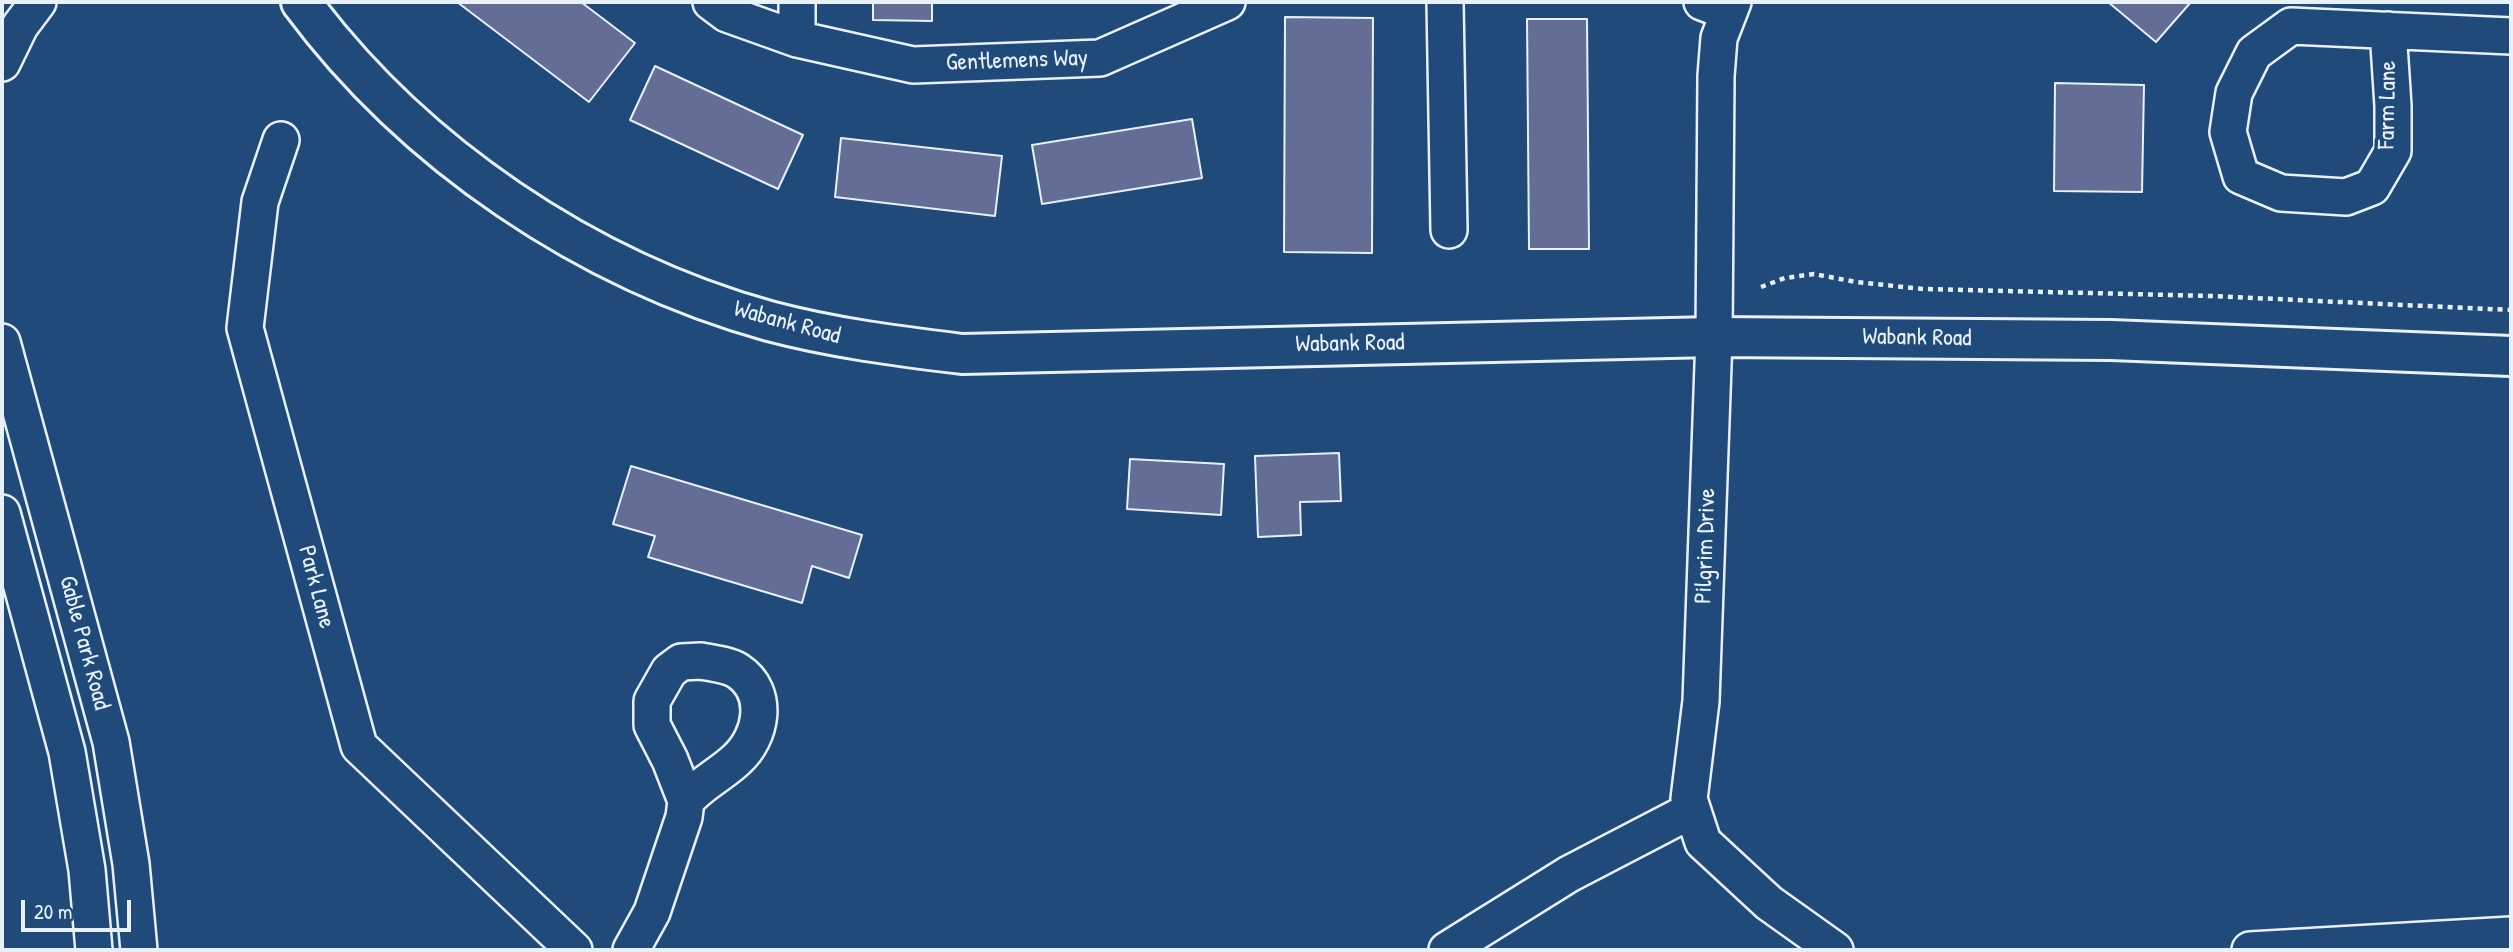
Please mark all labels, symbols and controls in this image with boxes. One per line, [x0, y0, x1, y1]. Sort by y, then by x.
street label: Gentlemens Way [946, 44, 1088, 78]
street label: Farm Lane [2373, 61, 2403, 149]
street label: Wabank Road [731, 295, 843, 351]
street label: Wabank Road [1862, 323, 1972, 353]
street label: Wabank Road [1295, 329, 1405, 359]
street label: Pilgrim Drive [1690, 488, 1722, 604]
street label: Park Lane [291, 543, 341, 631]
street label: Gable Park Road [52, 573, 116, 713]
scale bar [24, 886, 135, 930]
text: 20 m [34, 897, 72, 926]

